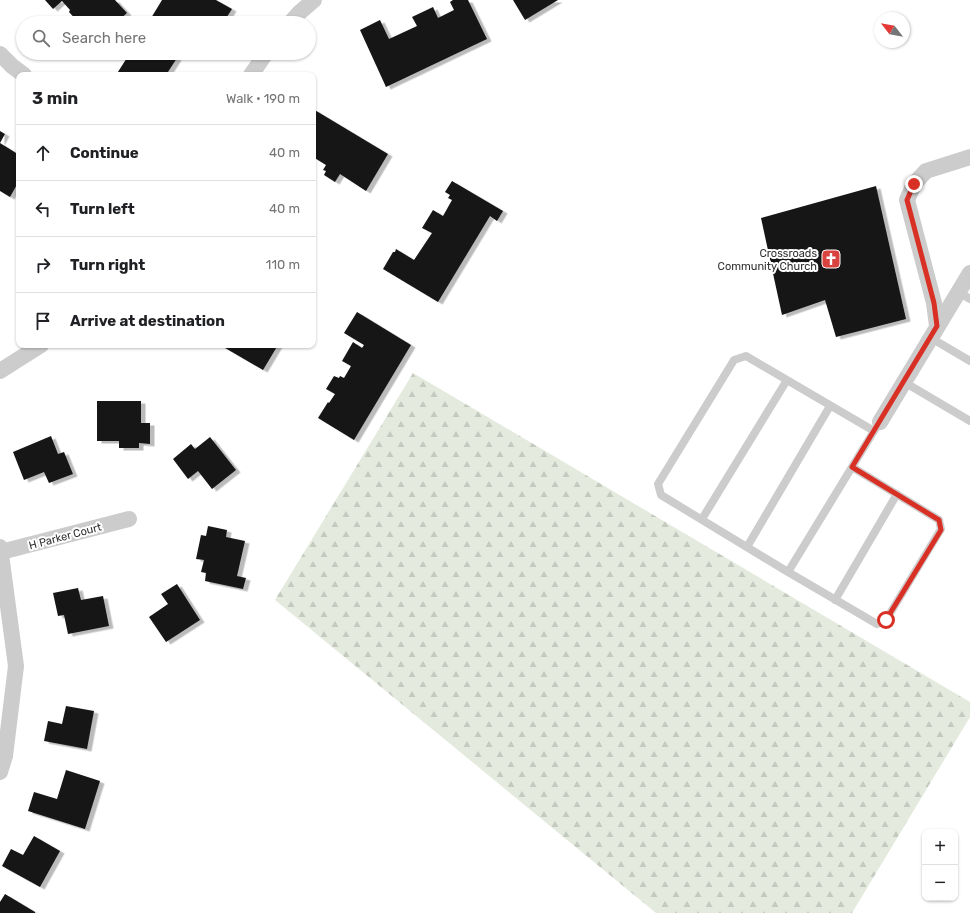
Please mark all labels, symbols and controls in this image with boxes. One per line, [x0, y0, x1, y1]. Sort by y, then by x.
north arrow [874, 12, 910, 48]
search box [16, 16, 316, 60]
icon: search [30, 27, 52, 49]
text: Search here [62, 29, 146, 47]
text: 3 min [32, 88, 78, 108]
text: Walk · 190 m [226, 91, 300, 106]
icon: ahead [32, 142, 54, 164]
text: Continue [70, 144, 139, 162]
text: 40 m [269, 145, 300, 160]
route end [905, 175, 923, 193]
icon: left [32, 198, 54, 220]
text: Turn left [70, 200, 135, 218]
text: 40 m [269, 201, 300, 216]
place label: Crossroads Community Church [718, 247, 817, 273]
church icon: Crossroads Community Church [820, 248, 842, 270]
icon: right [32, 254, 54, 276]
text: Turn right [70, 256, 145, 274]
text: 110 m [266, 257, 300, 272]
icon: arrive [32, 310, 54, 332]
text: Arrive at destination [70, 312, 225, 330]
street label: H Parker Court [27, 520, 104, 552]
route start [877, 611, 895, 629]
map controls [922, 829, 958, 901]
button: + [922, 829, 958, 865]
button: − [922, 865, 958, 901]

